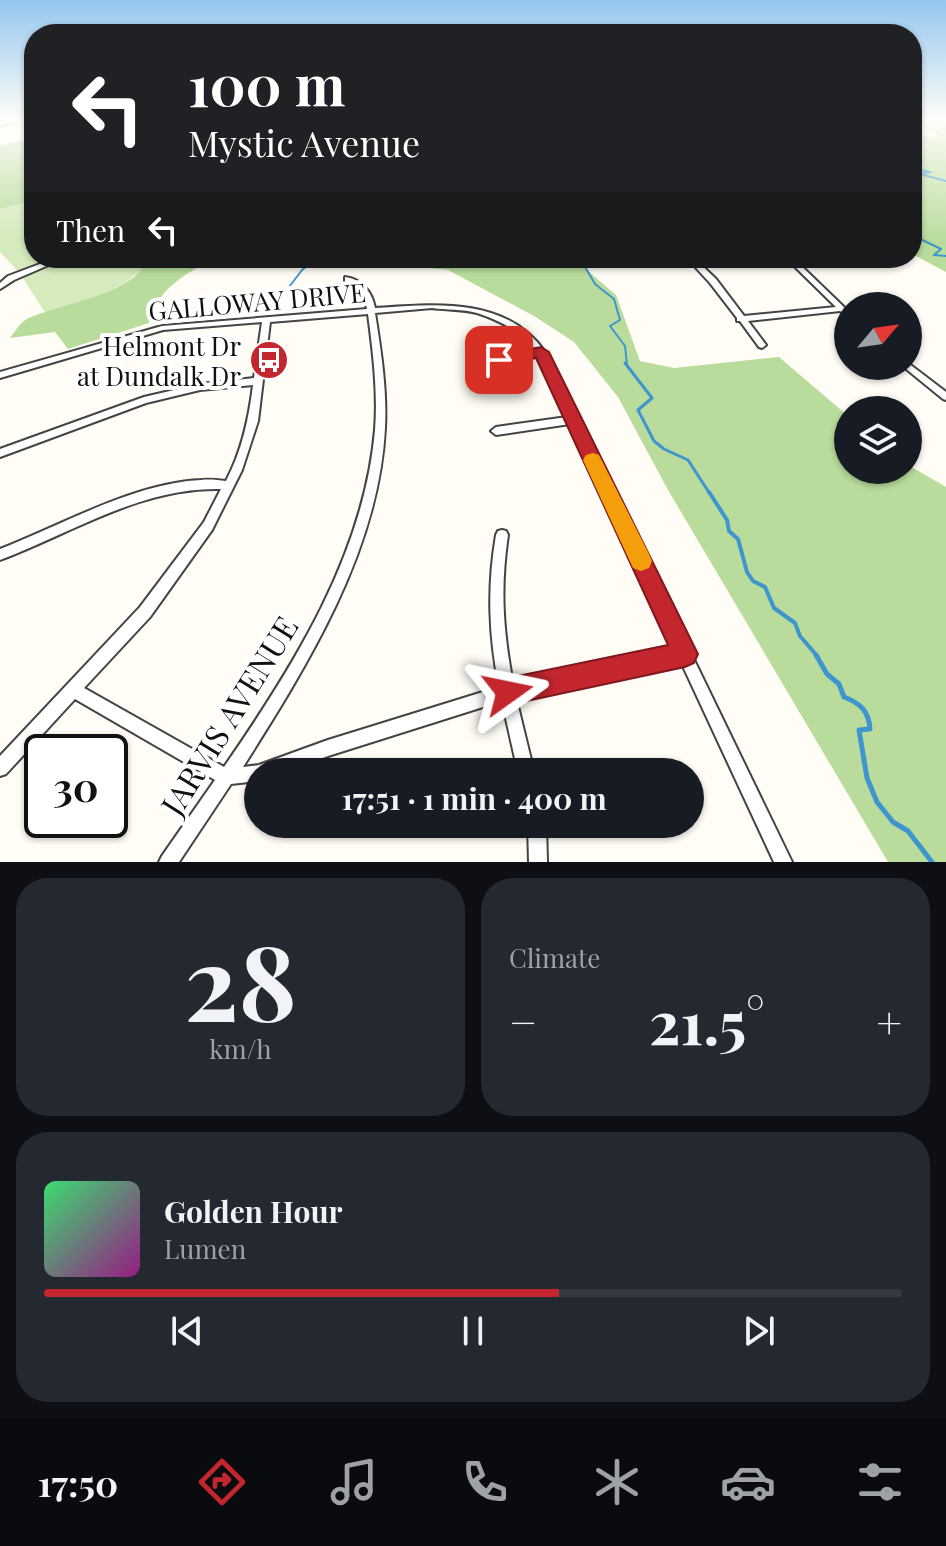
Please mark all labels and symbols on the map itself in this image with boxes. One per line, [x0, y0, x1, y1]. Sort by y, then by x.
street label: GALLOWAY DRIVE [147, 274, 367, 328]
north arrow [834, 292, 922, 380]
pin [465, 326, 533, 394]
place label: Helmont Dr at Dundalk Dr [77, 328, 241, 393]
bus stop icon: Helmont Dr at Dundalk Dr [248, 339, 290, 381]
street label: JARVIS AVENUE [149, 607, 306, 824]
position arrow [466, 650, 550, 734]
speed limit sign: 30 [24, 734, 128, 838]

